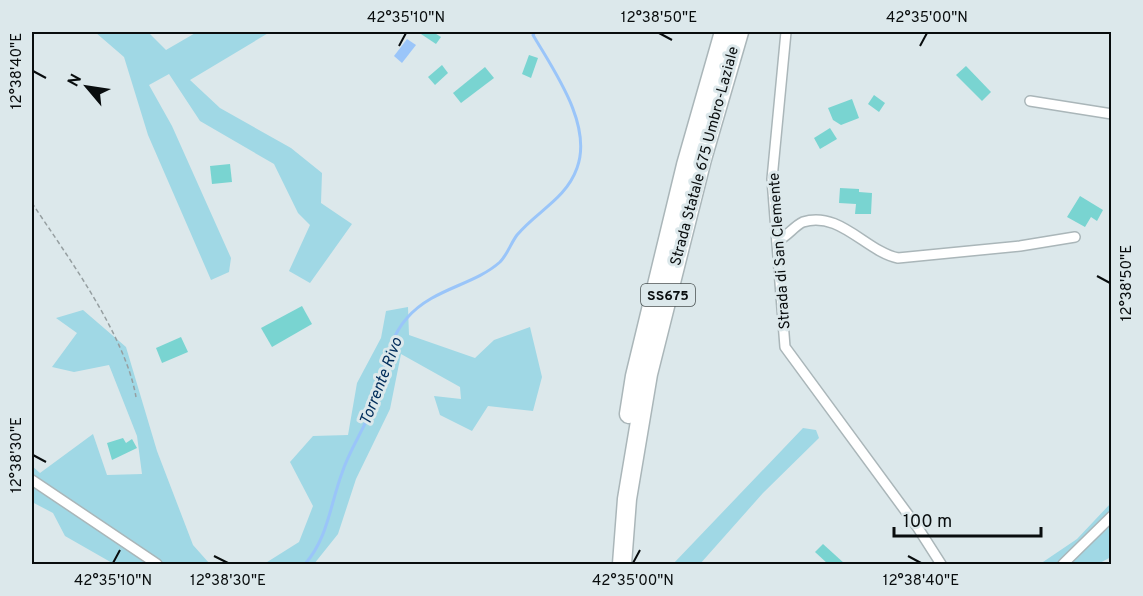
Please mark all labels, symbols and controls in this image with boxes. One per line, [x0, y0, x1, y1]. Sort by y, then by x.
text: 42°35'10"N [367, 9, 445, 28]
text: 12°38'50"E [621, 9, 697, 28]
text: 42°35'00"N [886, 9, 968, 28]
text: 12°38'40"E [8, 33, 27, 109]
street label: Strada Statale 675 Umbro-Laziale [667, 45, 744, 268]
north arrow [57, 57, 117, 117]
text: N [64, 71, 87, 91]
street label: Strada di San Clemente [766, 172, 795, 330]
text: 12°38'50"E [1118, 245, 1137, 321]
road number: SS675 [641, 284, 695, 306]
water label: Torrente Rivo [356, 335, 408, 428]
text: 12°38'30"E [8, 417, 27, 493]
scale bar [894, 500, 1041, 538]
text: 100 m [903, 511, 952, 534]
text: 42°35'10"N [74, 572, 152, 591]
text: 12°38'30"E [190, 572, 266, 591]
text: 42°35'00"N [592, 572, 674, 591]
text: 12°38'40"E [883, 572, 959, 591]

